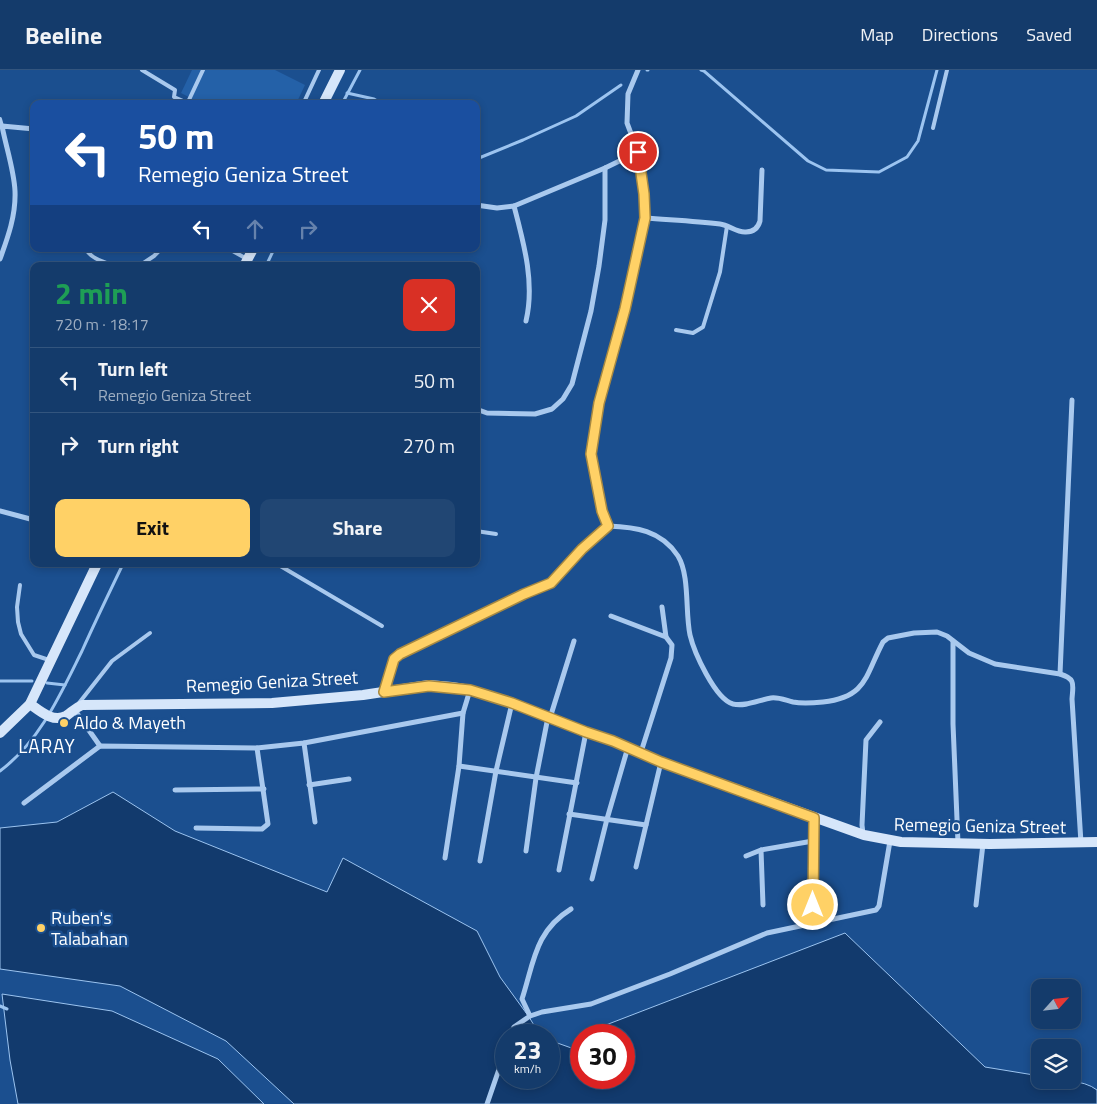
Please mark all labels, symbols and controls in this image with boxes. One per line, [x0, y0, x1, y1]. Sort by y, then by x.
text: Beeline [25, 17, 102, 53]
text: Map [860, 21, 894, 48]
text: Directions [922, 21, 998, 48]
text: Saved [1026, 21, 1072, 48]
text: 50 m [138, 109, 214, 163]
icon: left [55, 120, 120, 185]
pin [617, 131, 659, 173]
icon: arrive [624, 138, 652, 166]
text: Remegio Geniza Street [138, 157, 348, 191]
icon: left [188, 215, 216, 243]
icon: ahead [241, 215, 269, 243]
icon: right [294, 215, 322, 243]
text: 2 min [55, 270, 128, 316]
button: close [403, 279, 455, 331]
text: 720 m · 18:17 [55, 312, 149, 336]
text: Turn left [98, 354, 168, 383]
icon: left [55, 366, 83, 394]
text: 50 m [414, 366, 455, 395]
text: Remegio Geniza Street [98, 383, 251, 407]
icon: right [55, 431, 83, 459]
text: Turn right [98, 431, 179, 460]
text: 270 m [403, 431, 455, 460]
button: Exit [55, 499, 250, 557]
button: Share [260, 499, 455, 557]
street label: Remegio Geniza Street [185, 663, 359, 699]
place label: Aldo & Mayeth [74, 709, 186, 736]
marker: Aldo & Mayeth [58, 717, 70, 729]
district label: LARAY [18, 731, 76, 760]
street label: Remegio Geniza Street [894, 810, 1067, 841]
position arrow [786, 878, 838, 930]
place label: Ruben's Talabahan [51, 904, 128, 952]
marker: Ruben's Talabahan [35, 922, 47, 934]
north arrow [1031, 979, 1081, 1029]
map controls [1031, 979, 1081, 1089]
speed limit sign: 30 [570, 1024, 635, 1089]
text: 23 [513, 1031, 542, 1069]
button: layers [1031, 1039, 1081, 1089]
text: km/h [514, 1059, 541, 1078]

